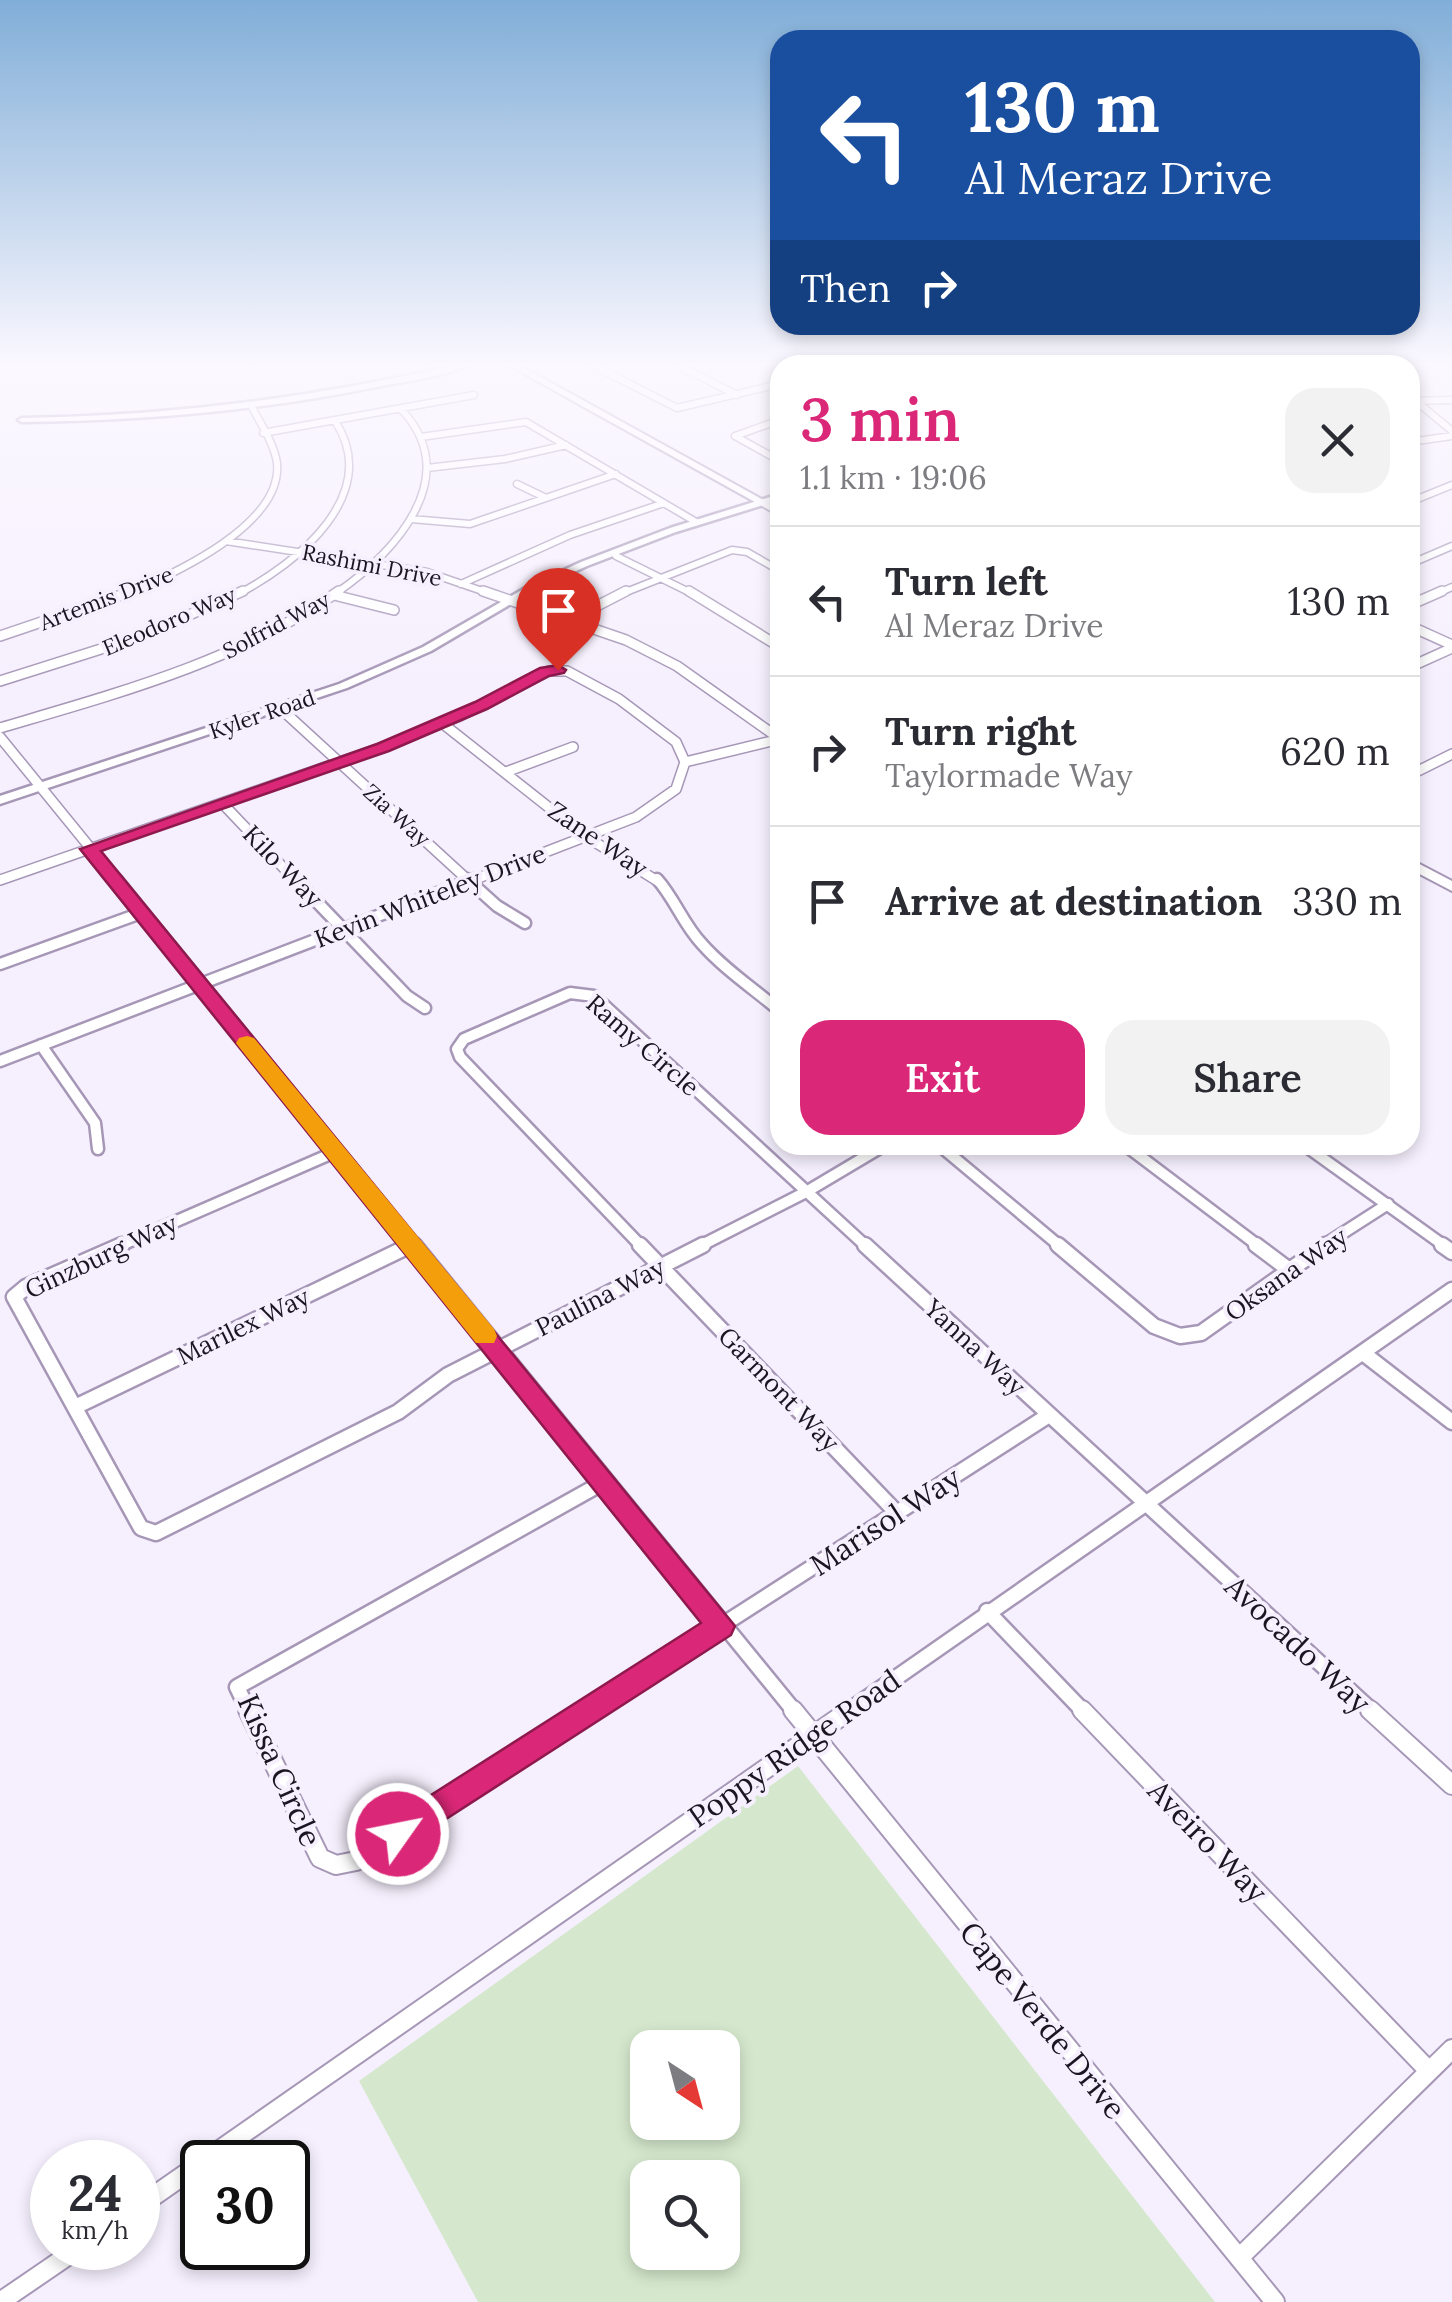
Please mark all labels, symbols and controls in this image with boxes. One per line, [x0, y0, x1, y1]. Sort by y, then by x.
text: 130 m [965, 62, 1160, 151]
icon: left [800, 70, 930, 200]
text: Al Meraz Drive [965, 149, 1272, 206]
icon: right [911, 260, 966, 315]
text: Then [800, 264, 891, 312]
text: 3 min [800, 381, 960, 457]
button: close [1285, 388, 1390, 493]
text: 1.1 km · 19:06 [800, 457, 987, 498]
street label: Rashimi Drive [300, 538, 444, 592]
text: Turn left [885, 557, 1048, 605]
street label: Artemis Drive [34, 560, 177, 637]
pin [516, 568, 601, 671]
icon: left [800, 574, 855, 629]
text: 130 m [1287, 577, 1390, 625]
street label: Eleodoro Way [98, 580, 240, 662]
icon: arrive [531, 583, 586, 638]
street label: Solfrid Way [218, 585, 335, 665]
text: Al Meraz Drive [885, 605, 1104, 646]
street label: Kyler Road [205, 683, 319, 745]
text: Turn right [885, 707, 1076, 755]
icon: right [800, 724, 855, 779]
text: 620 m [1280, 727, 1390, 775]
text: Taylormade Way [885, 755, 1133, 796]
street label: Zia Way [358, 778, 437, 853]
street label: Zane Way [542, 794, 655, 884]
street label: Kilo Way [236, 818, 330, 914]
street label: Kevin Whiteley Drive [310, 837, 550, 955]
icon: arrive [800, 874, 855, 929]
text: Arrive at destination [885, 877, 1262, 925]
text: 330 m [1292, 877, 1402, 925]
street label: Ramy Circle [580, 987, 706, 1103]
button: Exit [800, 1020, 1085, 1135]
button: Share [1105, 1020, 1390, 1135]
street label: Ginzburg Way [20, 1206, 183, 1305]
street label: Oksana Way [1219, 1220, 1354, 1328]
street label: Paulina Way [530, 1250, 671, 1343]
street label: Marilex Way [171, 1280, 315, 1372]
street label: Yanna Way [917, 1291, 1033, 1403]
street label: Garmont Way [712, 1320, 847, 1458]
street label: Marisol Way [803, 1458, 968, 1585]
street label: Avocado Way [1216, 1566, 1379, 1722]
street label: Poppy Ridge Road [681, 1661, 908, 1836]
street label: Kissa Circle [230, 1688, 330, 1852]
street label: Aveiro Way [1139, 1771, 1276, 1911]
position arrow [346, 1782, 450, 1886]
street label: Cape Verde Drive [952, 1914, 1134, 2126]
north arrow [630, 2030, 740, 2140]
map controls [630, 2030, 740, 2270]
speed limit sign: 30 [180, 2140, 310, 2270]
button: search [630, 2160, 740, 2270]
text: 24 [68, 2161, 122, 2225]
text: km/h [61, 2214, 129, 2246]

